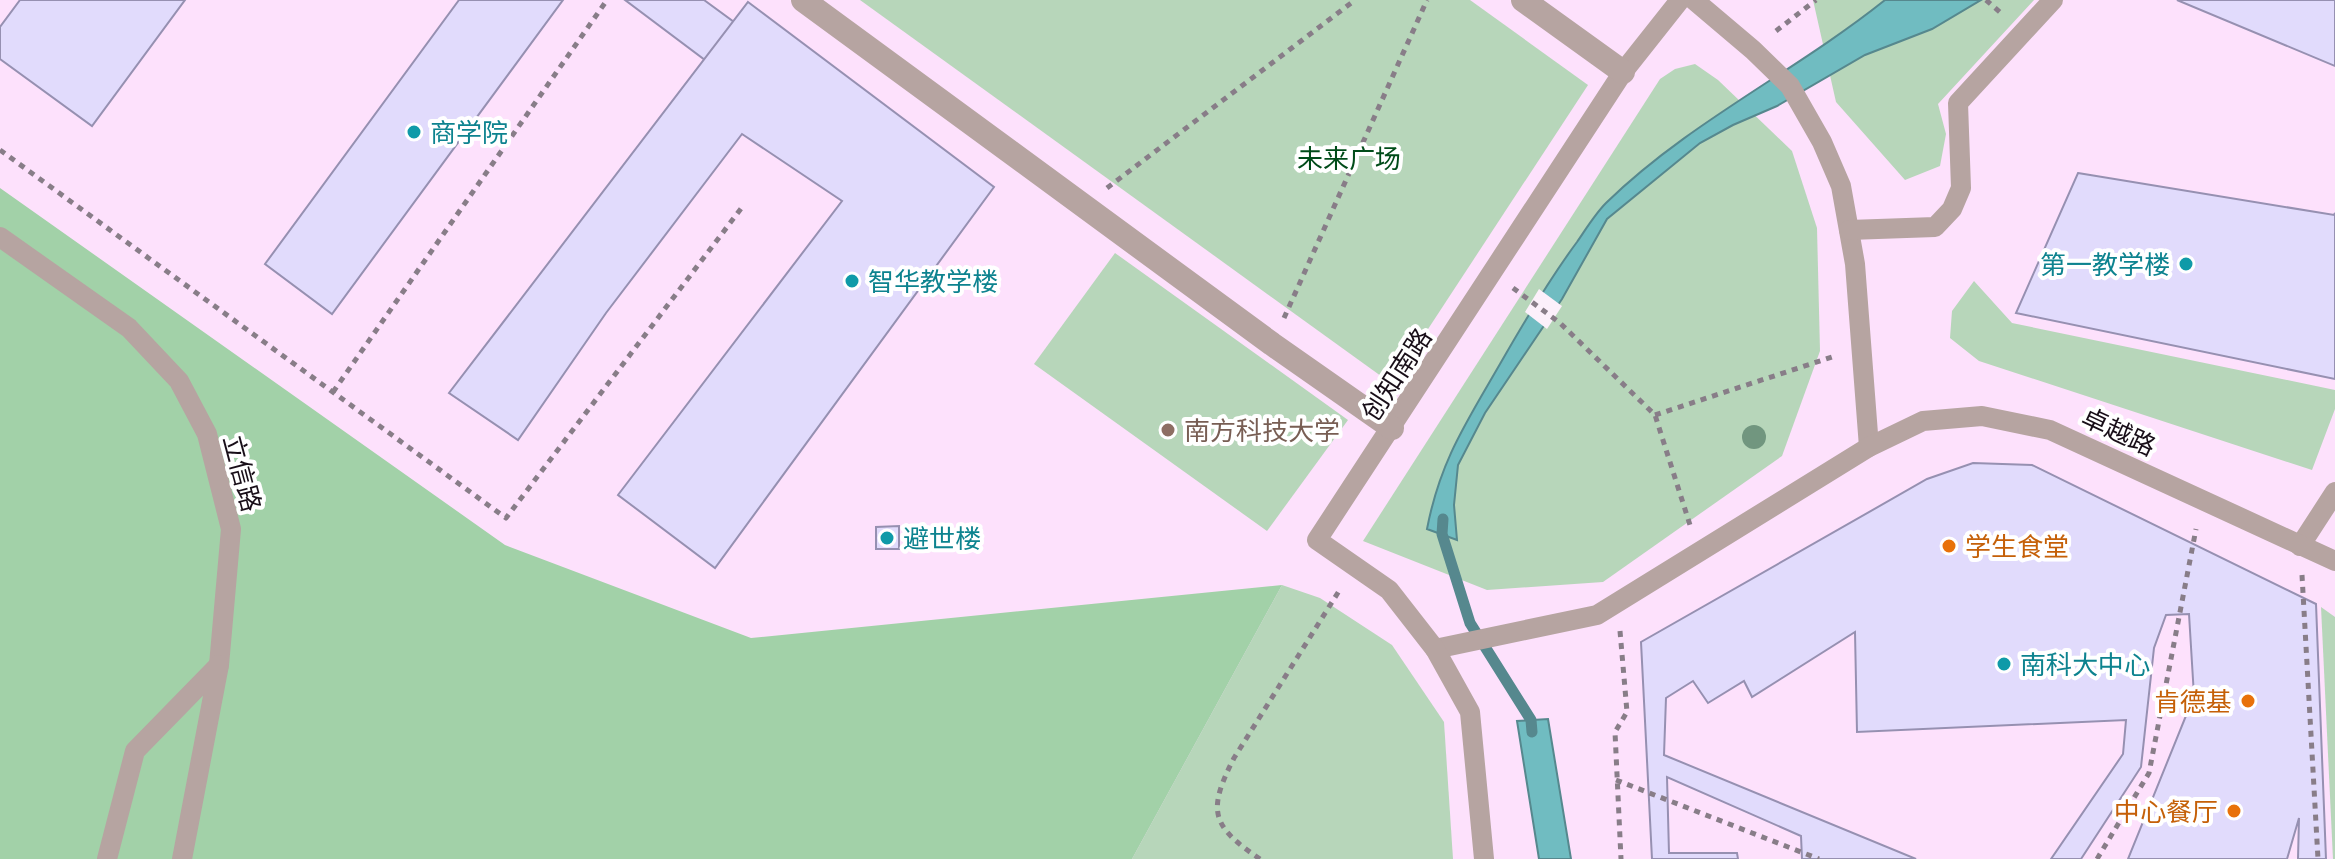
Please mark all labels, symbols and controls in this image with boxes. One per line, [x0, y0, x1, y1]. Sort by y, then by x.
place label: 商学院 [430, 114, 508, 150]
marker: 商学院 [405, 123, 423, 141]
park label: 未来广场 [1297, 140, 1401, 176]
place label: 第一教学楼 [2040, 246, 2170, 282]
marker: 第一教学楼 [2177, 255, 2195, 273]
place label: 智华教学楼 [868, 263, 998, 299]
marker: 智华教学楼 [843, 272, 861, 290]
street label: 创知南路 [1353, 321, 1439, 427]
street label: 卓越路 [2076, 398, 2162, 464]
place label: 南方科技大学 [1184, 412, 1340, 448]
marker: 南方科技大学 [1159, 421, 1177, 439]
street label: 立信路 [216, 431, 270, 515]
place label: 避世楼 [903, 520, 981, 556]
place label: 学生食堂 [1965, 528, 2069, 564]
marker: 避世楼 [878, 529, 896, 547]
marker: 学生食堂 [1940, 537, 1958, 555]
place label: 南科大中心 [2020, 646, 2150, 682]
marker: 南科大中心 [1995, 655, 2013, 673]
place label: 肯德基 [2154, 683, 2232, 719]
marker: 肯德基 [2239, 692, 2257, 710]
place label: 中心餐厅 [2114, 793, 2218, 829]
marker: 中心餐厅 [2225, 802, 2243, 820]

